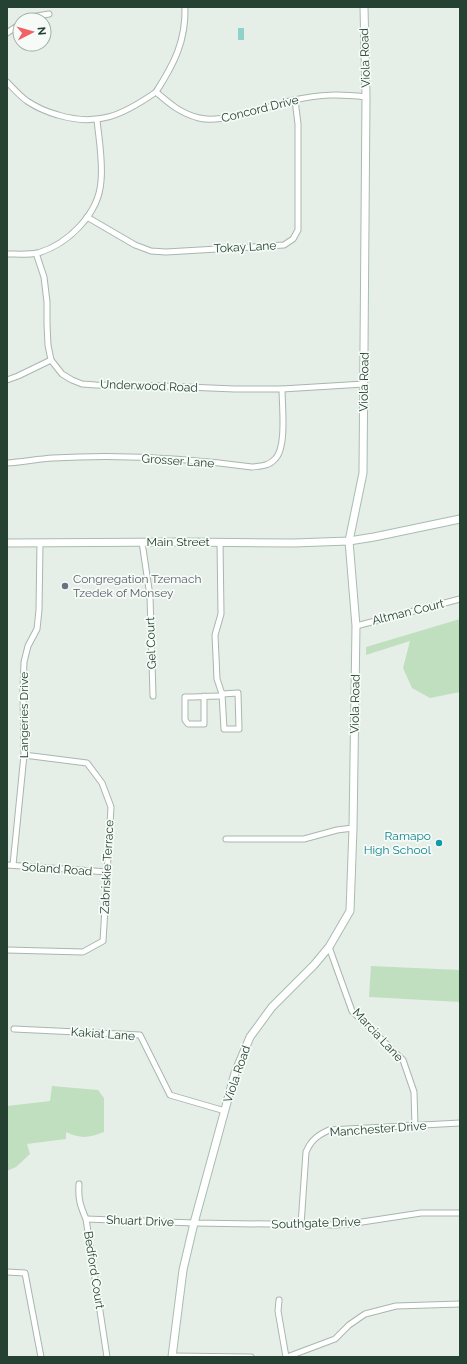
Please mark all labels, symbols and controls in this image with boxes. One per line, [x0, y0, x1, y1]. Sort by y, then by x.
north arrow [12, 12, 52, 52]
text: N [35, 26, 48, 36]
street label: Viola Road [357, 28, 373, 88]
street label: Concord Drive [220, 93, 300, 125]
street label: Tokay Lane [213, 238, 277, 256]
street label: Viola Road [356, 352, 372, 412]
street label: Underwood Road [100, 377, 198, 395]
street label: Grosser Lane [141, 451, 215, 471]
street label: Main Street [147, 535, 209, 549]
place label: Congregation Tzemach Tzedek of Monsey [73, 572, 201, 600]
marker: Congregation Tzemach Tzedek of Monsey [60, 581, 70, 591]
street label: Altman Court [371, 596, 445, 628]
street label: Gel Court [143, 617, 159, 669]
street label: Langeries Drive [17, 672, 31, 758]
street label: Viola Road [347, 674, 363, 734]
street label: Zabriskie Terrace [98, 820, 116, 914]
place label: Ramapo High School [364, 829, 432, 857]
marker: Ramapo High School [434, 838, 444, 848]
street label: Soland Road [21, 860, 93, 878]
street label: Marcia Lane [350, 1006, 406, 1064]
street label: Kakiat Lane [70, 1025, 136, 1043]
street label: Viola Road [221, 1044, 253, 1104]
street label: Manchester Drive [329, 1119, 427, 1139]
street label: Shuart Drive [106, 1213, 174, 1229]
street label: Southgate Drive [271, 1214, 361, 1232]
street label: Bedford Court [81, 1230, 107, 1310]

